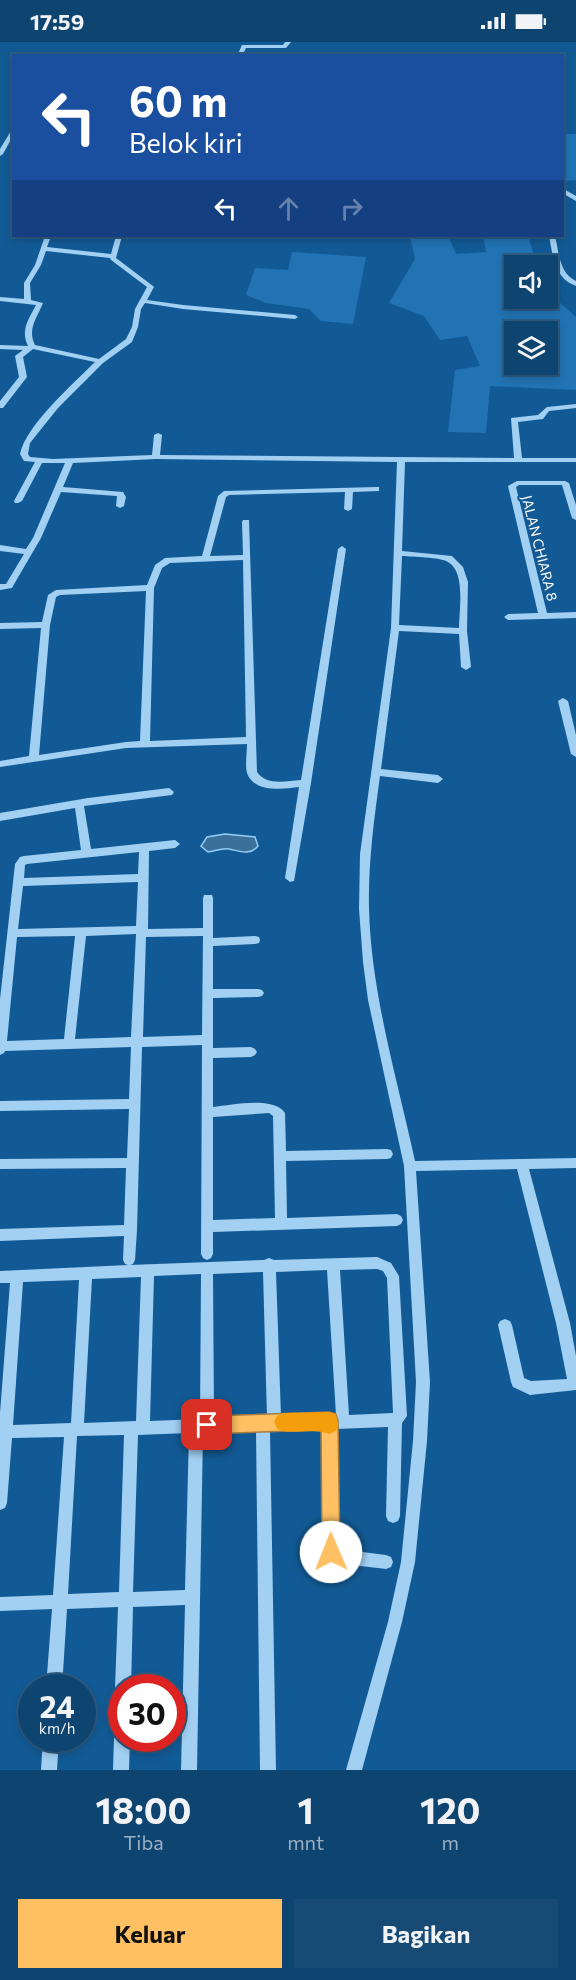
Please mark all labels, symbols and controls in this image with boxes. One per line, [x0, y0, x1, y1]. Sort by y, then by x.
text: 17:59 [30, 8, 84, 35]
text: 60 m [129, 74, 228, 126]
icon: left [30, 78, 108, 156]
text: Belok kiri [129, 126, 243, 159]
icon: left [209, 192, 242, 225]
icon: ahead [272, 192, 305, 225]
icon: right [335, 192, 368, 225]
map controls [504, 255, 558, 375]
button: sound [504, 255, 558, 309]
button: layers [504, 321, 558, 375]
street label: JALAN CHIARA 8 [519, 493, 561, 603]
pin [181, 1399, 232, 1450]
icon: arrive [190, 1408, 223, 1441]
position arrow [299, 1520, 363, 1584]
speed limit sign: 30 [108, 1674, 186, 1752]
text: 24 [39, 1687, 75, 1724]
text: km/h [39, 1719, 75, 1737]
text: 18:00 [96, 1787, 192, 1831]
text: 1 [298, 1787, 314, 1831]
text: 120 [420, 1787, 480, 1831]
text: Tiba [123, 1830, 164, 1854]
text: mnt [287, 1830, 324, 1854]
text: m [441, 1830, 459, 1854]
button: Keluar [18, 1899, 282, 1968]
button: Bagikan [294, 1899, 558, 1968]

